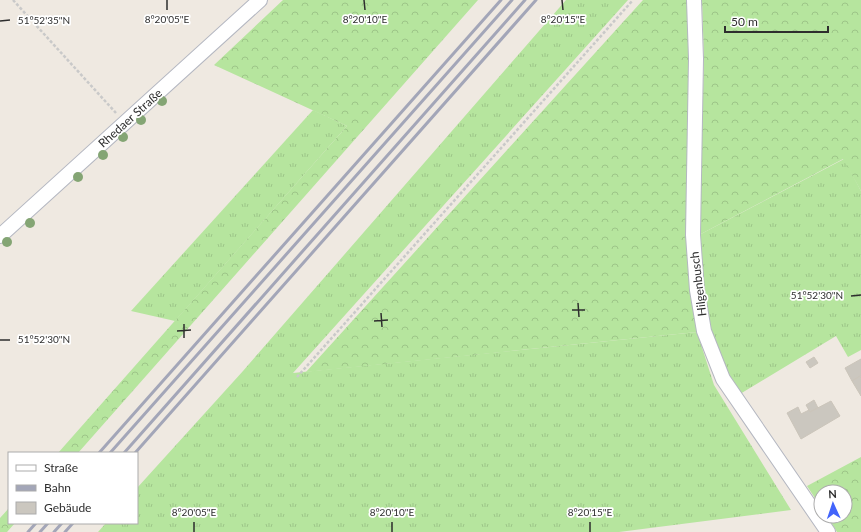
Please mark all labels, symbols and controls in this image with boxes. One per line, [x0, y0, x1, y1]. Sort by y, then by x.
scale bar [725, 8, 828, 34]
text: 8°20'05"E [145, 13, 190, 25]
text: 8°20'10"E [343, 13, 388, 25]
text: 8°20'15"E [541, 13, 586, 25]
text: 51°52'35"N [18, 14, 70, 26]
text: 50 m [731, 14, 758, 29]
street label: Rhedaer Straße [95, 85, 165, 151]
street label: Hilgenbusch [687, 251, 709, 317]
text: 51°52'30"N [791, 289, 843, 301]
text: 51°52'30"N [18, 333, 70, 345]
legend [8, 452, 138, 524]
text: Straße [44, 460, 78, 475]
text: Bahn [44, 480, 71, 495]
north arrow [813, 484, 853, 524]
text: N [828, 487, 837, 500]
text: Gebäude [44, 500, 91, 515]
text: 8°20'05"E [172, 506, 217, 518]
text: 8°20'10"E [370, 506, 415, 518]
text: 8°20'15"E [568, 506, 613, 518]

